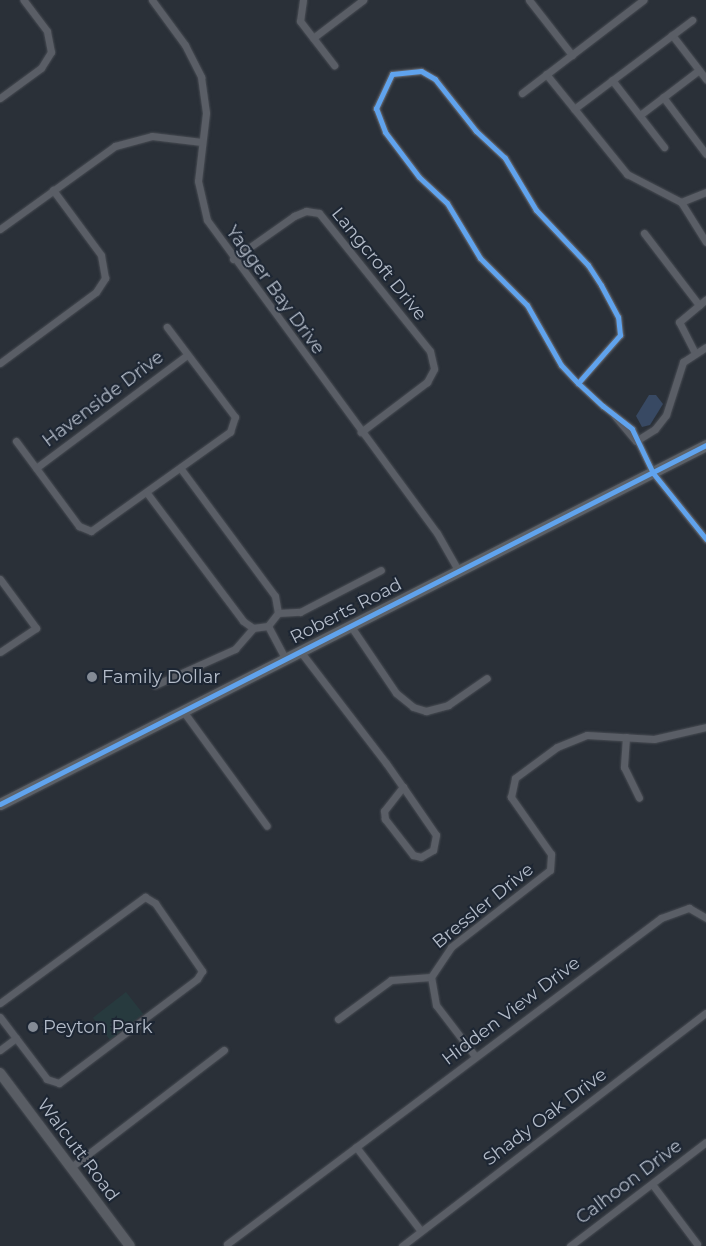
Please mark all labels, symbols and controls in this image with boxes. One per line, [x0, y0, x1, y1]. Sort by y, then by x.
street label: Langcroft Drive [327, 203, 431, 325]
street label: Yagger Bay Drive [221, 221, 329, 359]
street label: Havenside Drive [38, 346, 168, 452]
street label: Roberts Road [286, 574, 406, 648]
place label: Family Dollar [102, 666, 220, 688]
marker: Family Dollar [86, 671, 98, 683]
street label: Bressler Drive [428, 859, 538, 953]
street label: Hidden View Drive [438, 952, 584, 1070]
place label: Peyton Park [43, 1016, 153, 1038]
marker: Peyton Park [27, 1021, 39, 1033]
street label: Shady Oak Drive [479, 1064, 611, 1170]
street label: Walcutt Road [32, 1094, 124, 1206]
street label: Calhoon Drive [572, 1135, 686, 1229]

